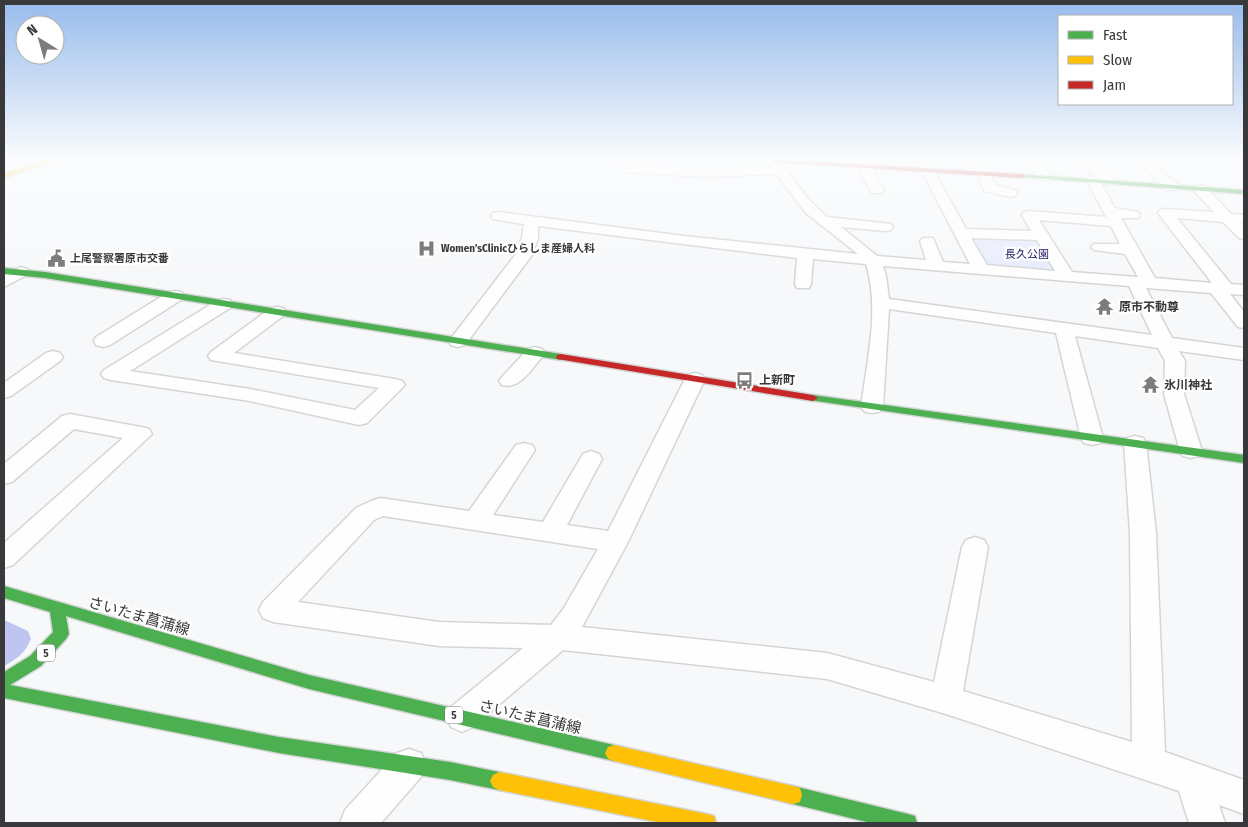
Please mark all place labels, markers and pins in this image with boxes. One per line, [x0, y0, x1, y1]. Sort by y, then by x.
hospital icon: Women’sClinicひらしま産婦人科 [417, 238, 437, 258]
place label: Women’sClinicひらしま産婦人科 [441, 242, 595, 255]
public building icon: 上尾警察署原市交番 [46, 248, 66, 268]
place label: 上尾警察署原市交番 [70, 252, 169, 265]
temple icon: 原市不動尊 [1095, 297, 1115, 317]
place label: 原市不動尊 [1119, 300, 1179, 314]
bus stop icon: 上新町 [735, 370, 755, 390]
place label: 上新町 [759, 373, 795, 387]
temple icon: 氷川神社 [1140, 375, 1160, 395]
place label: 氷川神社 [1164, 378, 1212, 392]

